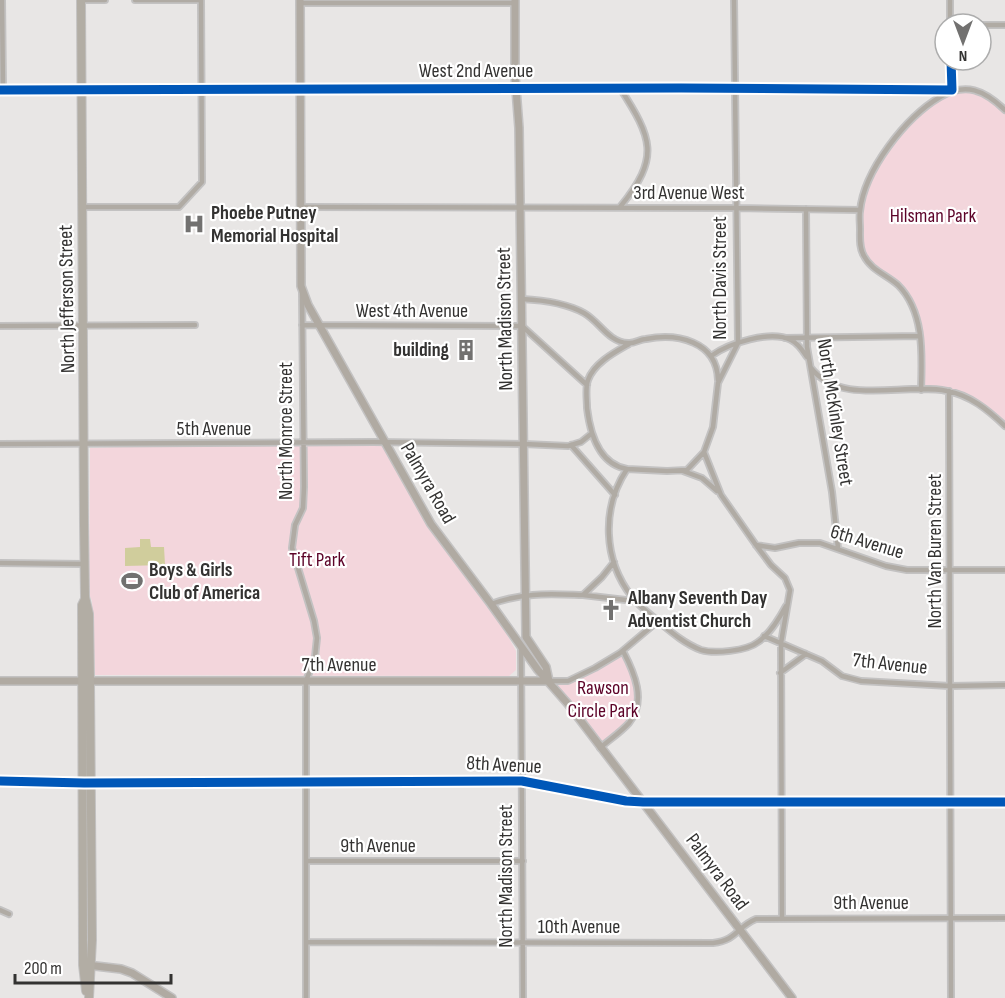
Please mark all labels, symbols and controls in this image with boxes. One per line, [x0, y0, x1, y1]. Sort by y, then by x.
north arrow [933, 12, 993, 72]
text: N [959, 46, 967, 65]
street label: West 2nd Avenue [419, 59, 533, 83]
street label: 3rd Avenue West [633, 181, 745, 205]
place label: Phoebe Putney Memorial Hospital [211, 201, 338, 248]
park label: Hilsman Park [890, 204, 977, 228]
hospital icon: Phoebe Putney Memorial Hospital [182, 212, 206, 236]
street label: North Davis Street [708, 216, 732, 340]
street label: North Jefferson Street [54, 225, 80, 373]
street label: North Madison Street [492, 247, 518, 391]
street label: West 4th Avenue [356, 299, 468, 323]
street label: North McKinley Street [812, 337, 858, 487]
place label: building [393, 338, 450, 362]
building icon: building [454, 338, 478, 362]
street label: North Monroe Street [274, 362, 298, 500]
street label: 5th Avenue [177, 417, 251, 441]
street label: Palmyra Road [395, 438, 461, 528]
street label: North Van Buren Street [923, 474, 947, 628]
street label: 6th Avenue [827, 519, 907, 565]
park label: Tift Park [289, 548, 345, 572]
place label: Boys & Girls Club of America [149, 558, 260, 605]
sports icon: Boys & Girls Club of America [120, 569, 144, 593]
place label: Albany Seventh Day Adventist Church [627, 586, 768, 633]
church icon: Albany Seventh Day Adventist Church [599, 598, 623, 622]
street label: 7th Avenue [851, 648, 929, 680]
street label: 7th Avenue [302, 653, 376, 677]
park label: Rawson Circle Park [567, 676, 639, 723]
street label: 8th Avenue [466, 751, 542, 779]
street label: North Madison Street [494, 804, 518, 948]
street label: Palmyra Road [680, 829, 754, 915]
street label: 9th Avenue [340, 834, 416, 858]
street label: 9th Avenue [833, 891, 909, 915]
street label: 10th Avenue [538, 915, 620, 939]
scale bar [15, 947, 171, 985]
text: 200 m [24, 958, 62, 979]

